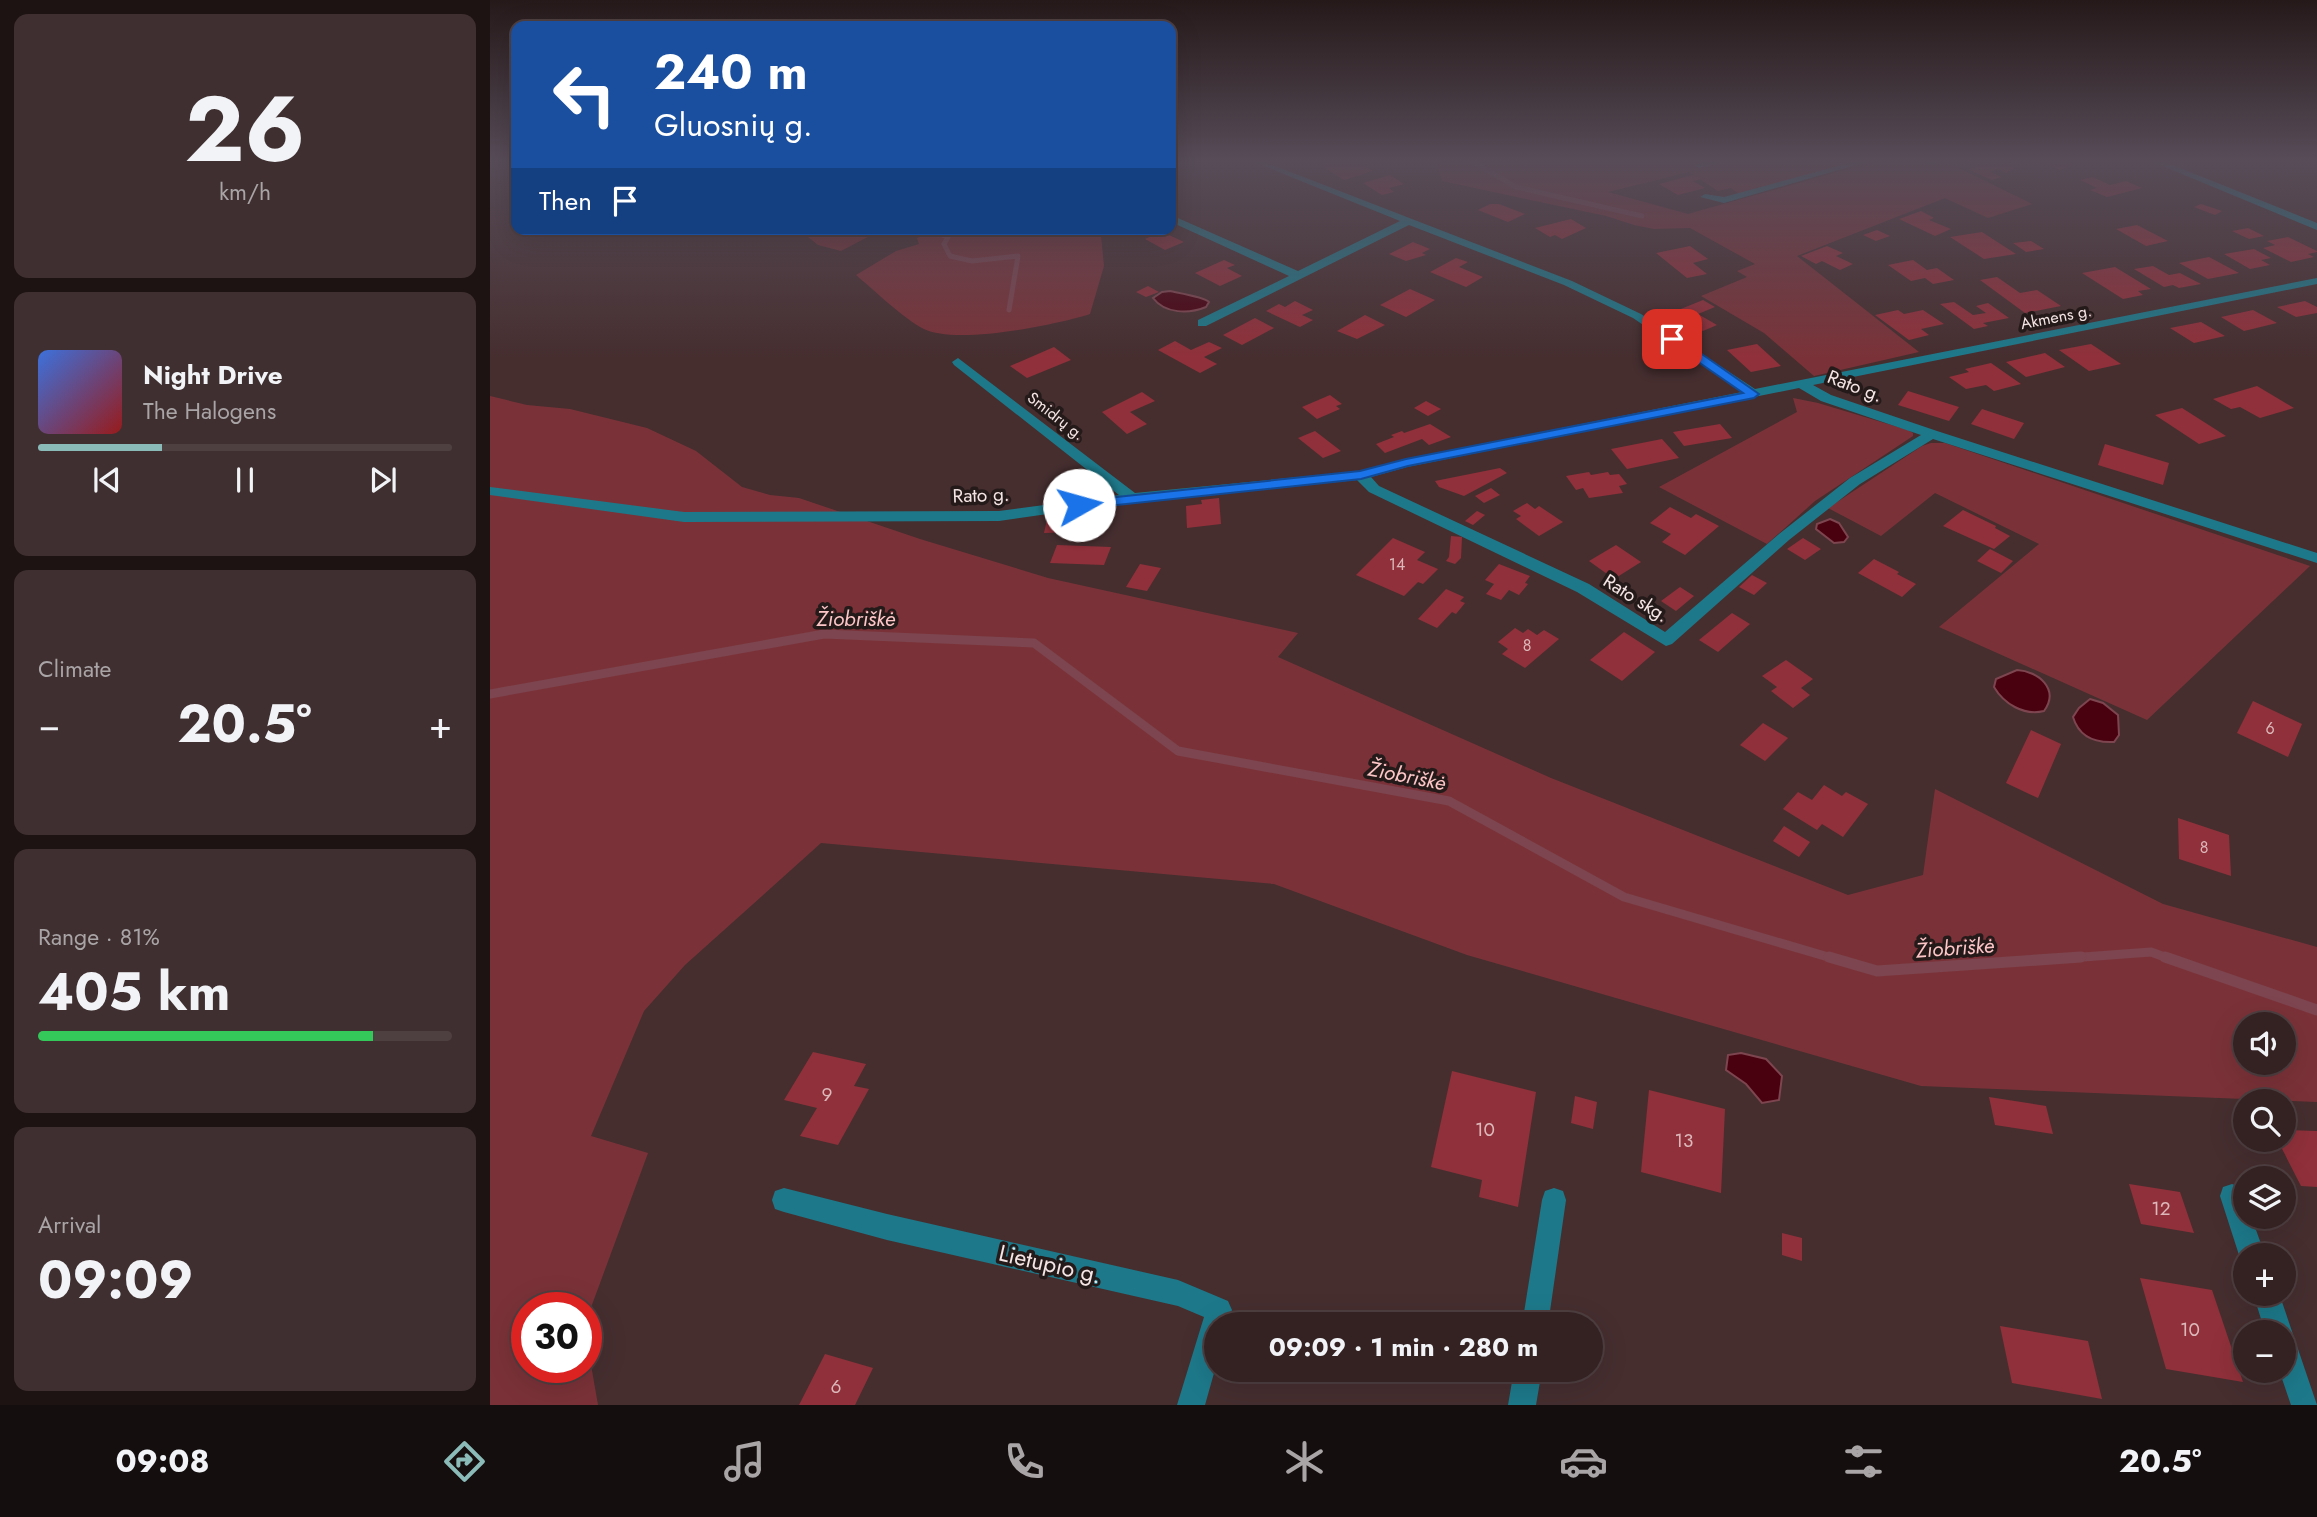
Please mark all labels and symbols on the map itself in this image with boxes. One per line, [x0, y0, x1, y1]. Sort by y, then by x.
street label: Akmens g. [2019, 299, 2093, 335]
pin [1642, 309, 1702, 369]
street label: Rato g. [1824, 363, 1886, 409]
street label: Smidrų g. [1022, 386, 1090, 446]
position arrow [1042, 468, 1116, 542]
street label: Rato g. [952, 481, 1010, 509]
house number: 14 [1389, 553, 1405, 576]
street label: Rato skg. [1598, 567, 1674, 629]
water label: Žiobriškė [816, 604, 896, 634]
house number: 8 [1523, 634, 1531, 657]
house number: 6 [2265, 717, 2275, 740]
water label: Žiobriškė [1364, 754, 1449, 798]
house number: 8 [2200, 836, 2208, 859]
water label: Žiobriškė [1914, 930, 1996, 966]
house number: 9 [822, 1081, 832, 1108]
house number: 10 [1475, 1116, 1495, 1143]
house number: 13 [1675, 1127, 1693, 1154]
house number: 12 [2151, 1195, 2171, 1222]
street label: Lietupio g. [995, 1236, 1105, 1292]
speed limit sign: 30 [511, 1292, 602, 1383]
house number: 10 [2180, 1316, 2200, 1343]
house number: 6 [831, 1373, 841, 1400]

